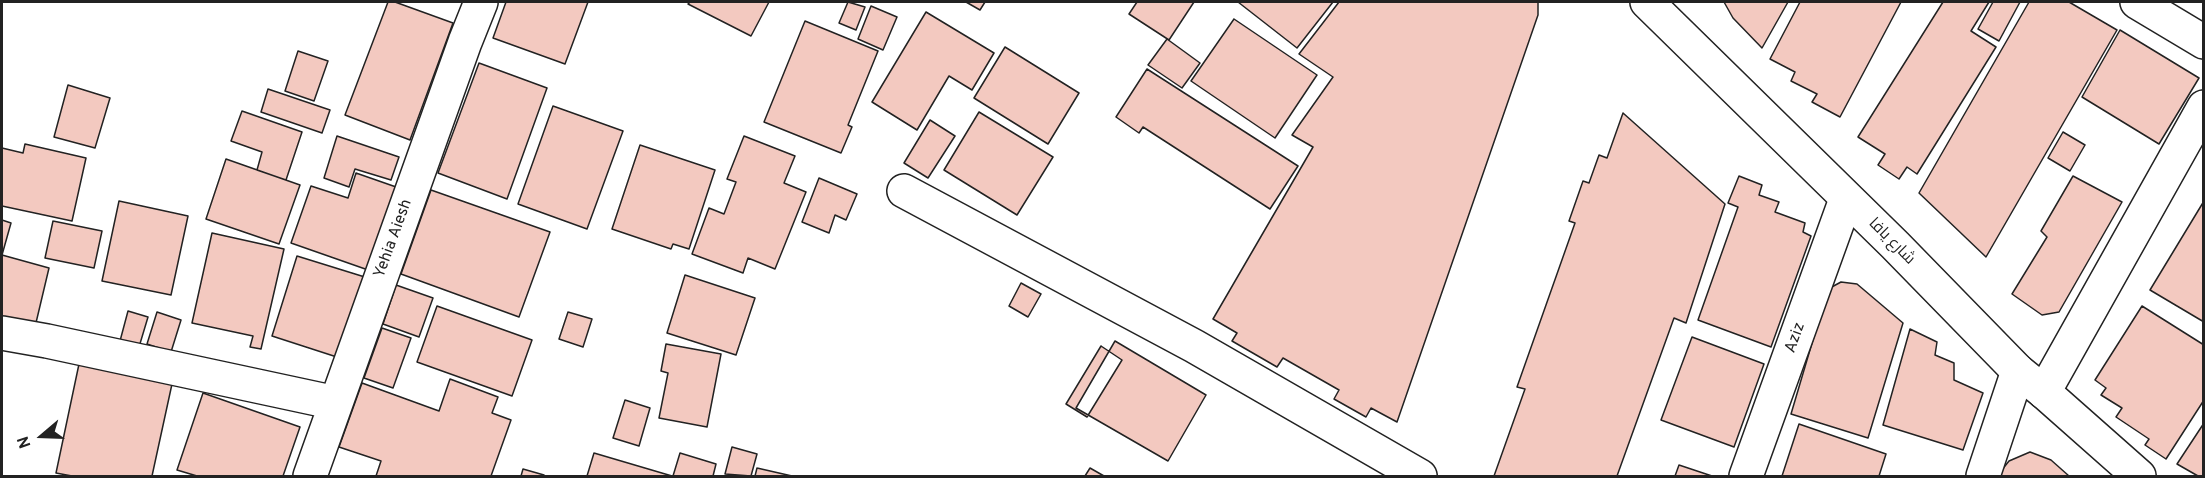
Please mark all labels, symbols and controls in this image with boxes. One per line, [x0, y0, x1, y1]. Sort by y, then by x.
street label: Yehia Aiesh [371, 197, 417, 281]
street label: شارع يافا [1864, 215, 1918, 269]
street label: Aziz [1782, 320, 1810, 356]
north arrow [12, 406, 72, 466]
text: N [14, 433, 36, 451]

